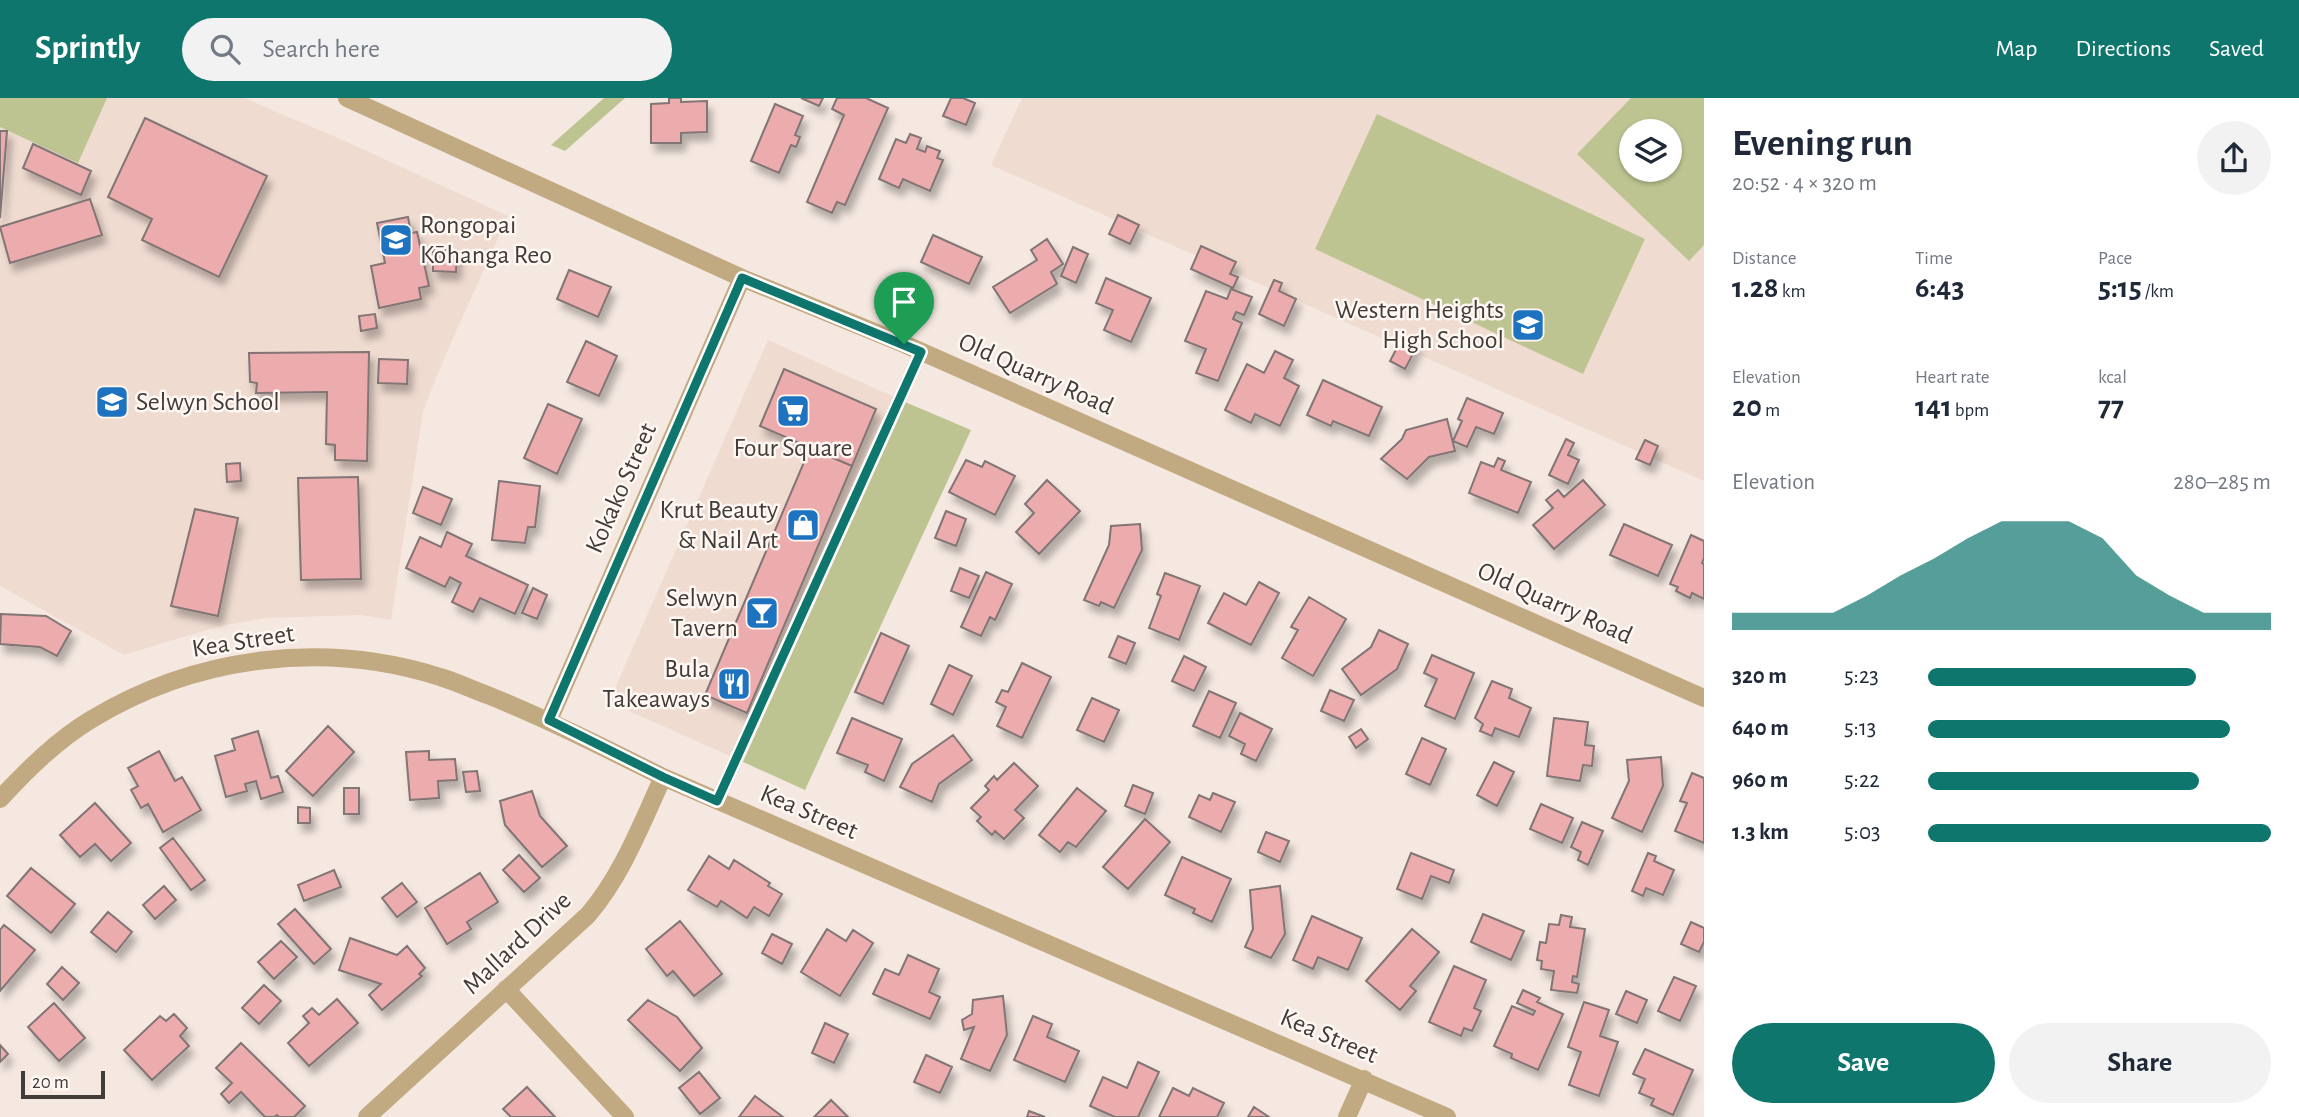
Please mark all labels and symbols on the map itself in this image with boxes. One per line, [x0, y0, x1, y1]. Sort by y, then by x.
place label: Rongopai Kōhanga Reo [420, 212, 552, 268]
school or university icon: Rongopai Kōhanga Reo [377, 221, 415, 259]
pin [874, 272, 934, 344]
place label: Western Heights High School [1335, 297, 1504, 353]
school or university icon: Western Heights High School [1509, 306, 1547, 344]
street label: Old Quarry Road [955, 328, 1117, 420]
school or university icon: Selwyn School [93, 383, 131, 421]
place label: Selwyn School [136, 389, 280, 415]
supermarket icon: Four Square [774, 392, 812, 430]
street label: Kokako Street [581, 419, 661, 557]
place label: Four Square [733, 435, 853, 461]
place label: Krut Beauty & Nail Art [659, 497, 778, 553]
shop icon: Krut Beauty & Nail Art [784, 506, 822, 544]
street label: Old Quarry Road [1474, 557, 1636, 649]
place label: Selwyn Tavern [666, 585, 738, 641]
bar icon: Selwyn Tavern [743, 594, 781, 632]
street label: Kea Street [190, 620, 296, 662]
place label: Bula Takeaways [602, 656, 710, 712]
restaurant icon: Bula Takeaways [715, 665, 753, 703]
street label: Kea Street [756, 780, 862, 844]
street label: Mallard Drive [458, 887, 576, 999]
street label: Kea Street [1276, 1004, 1382, 1068]
scale bar [21, 1068, 105, 1100]

